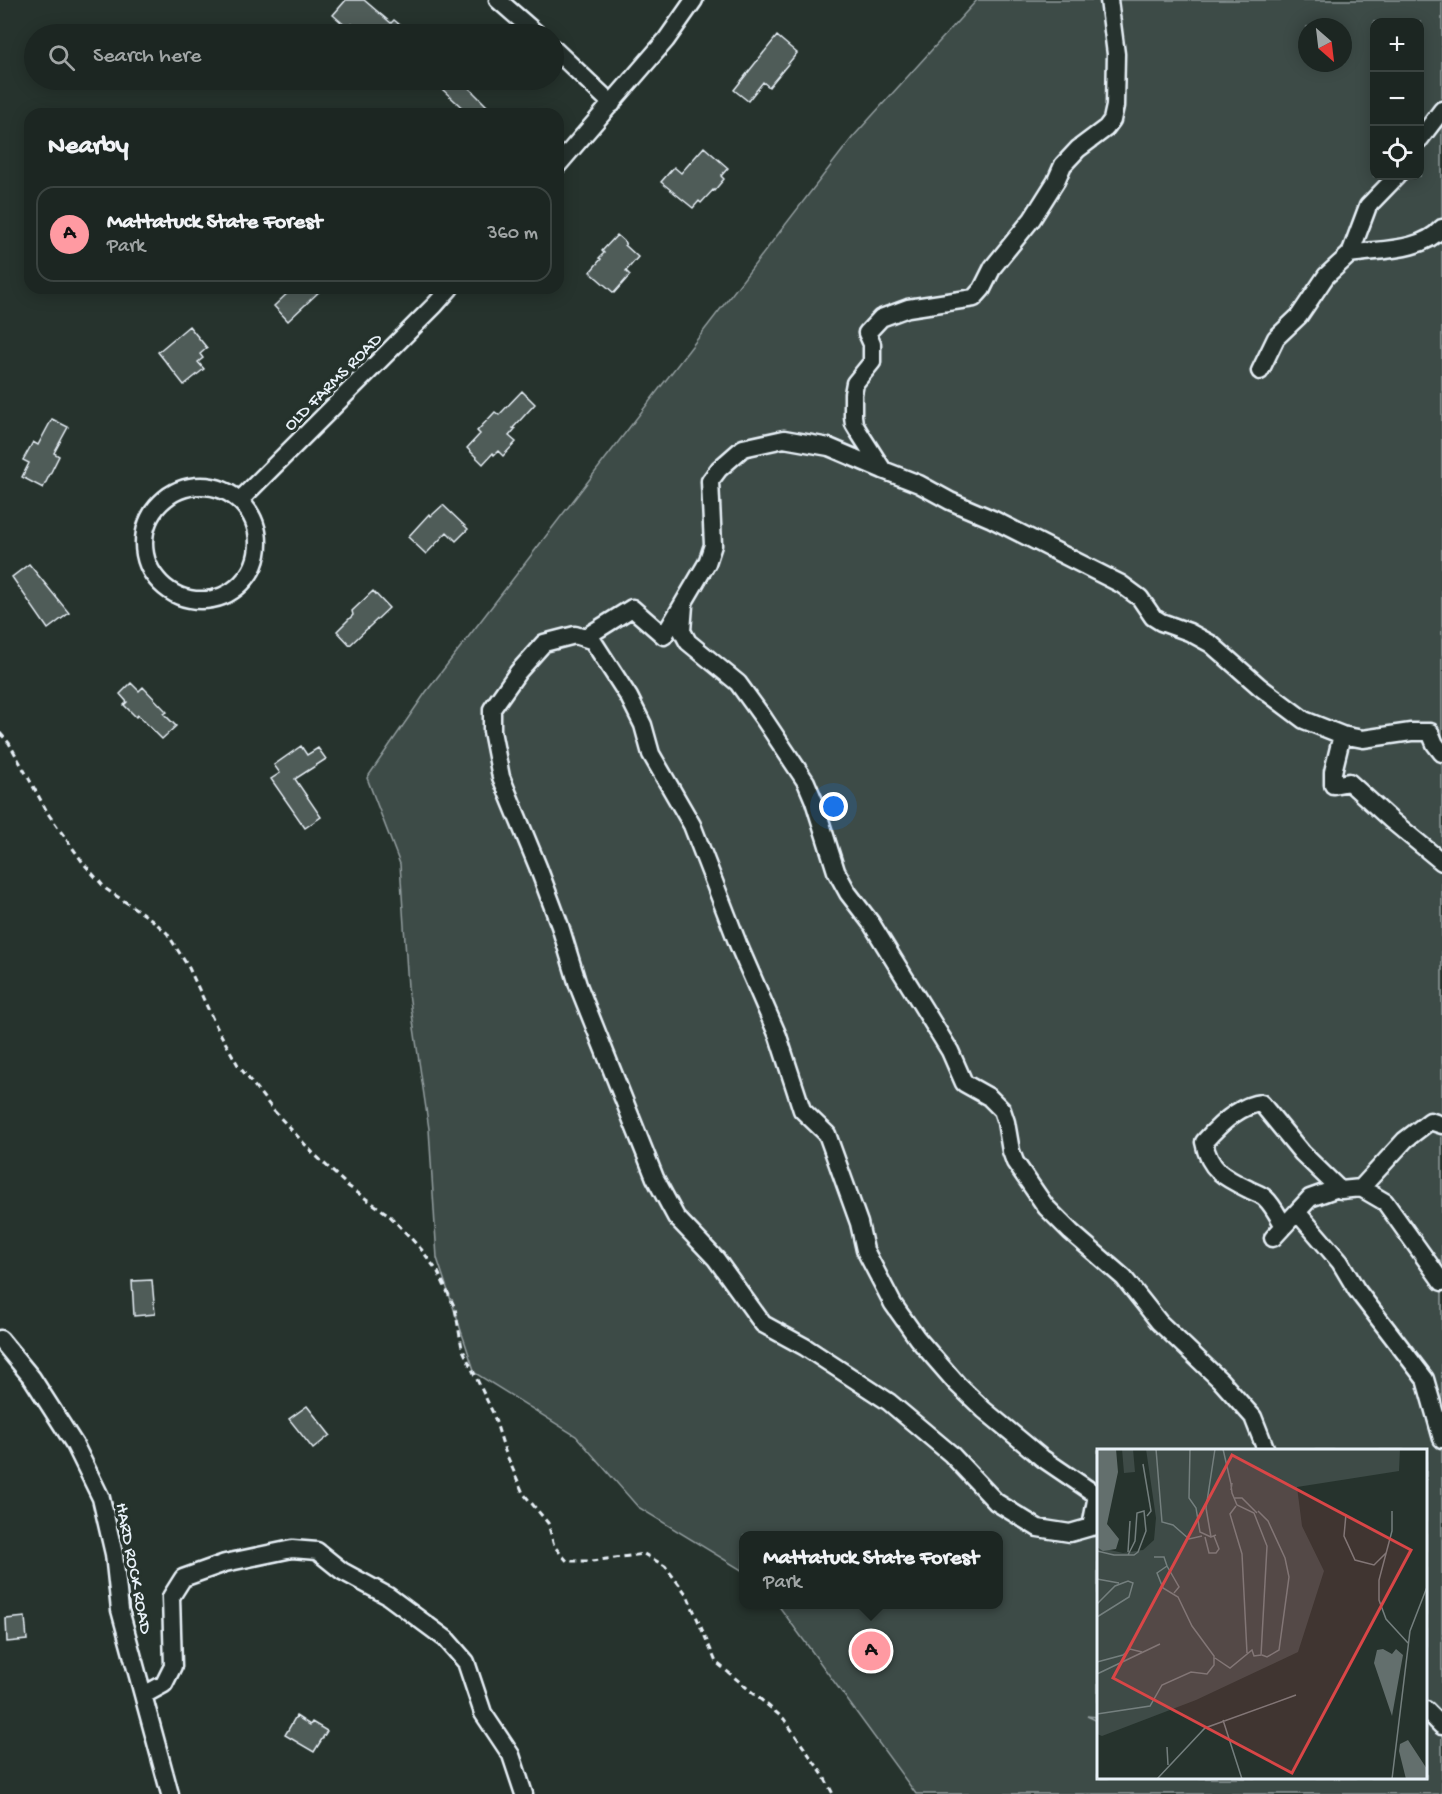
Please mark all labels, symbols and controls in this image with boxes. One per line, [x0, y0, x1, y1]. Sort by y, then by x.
north arrow [1298, 18, 1352, 72]
map controls [1370, 18, 1424, 180]
button: + [1370, 18, 1424, 72]
search box [24, 24, 564, 90]
icon: search [45, 41, 78, 74]
text: Search here [93, 44, 201, 70]
button: − [1370, 72, 1424, 126]
button: locate [1370, 126, 1424, 180]
text: Nearby [48, 132, 129, 163]
text: Mattatuck State Forest [107, 210, 322, 236]
text: A [64, 223, 75, 246]
text: 360 m [487, 223, 538, 246]
text: Park [107, 236, 145, 259]
street label: OLD FARMS ROAD [280, 329, 387, 436]
your location [819, 792, 848, 821]
inset map [1097, 1449, 1427, 1779]
street label: HARD ROCK ROAD [110, 1501, 156, 1636]
popup [739, 1531, 1003, 1609]
text: Mattatuck State Forest [763, 1546, 979, 1572]
text: Park [763, 1572, 801, 1595]
pin: A [852, 1628, 890, 1674]

